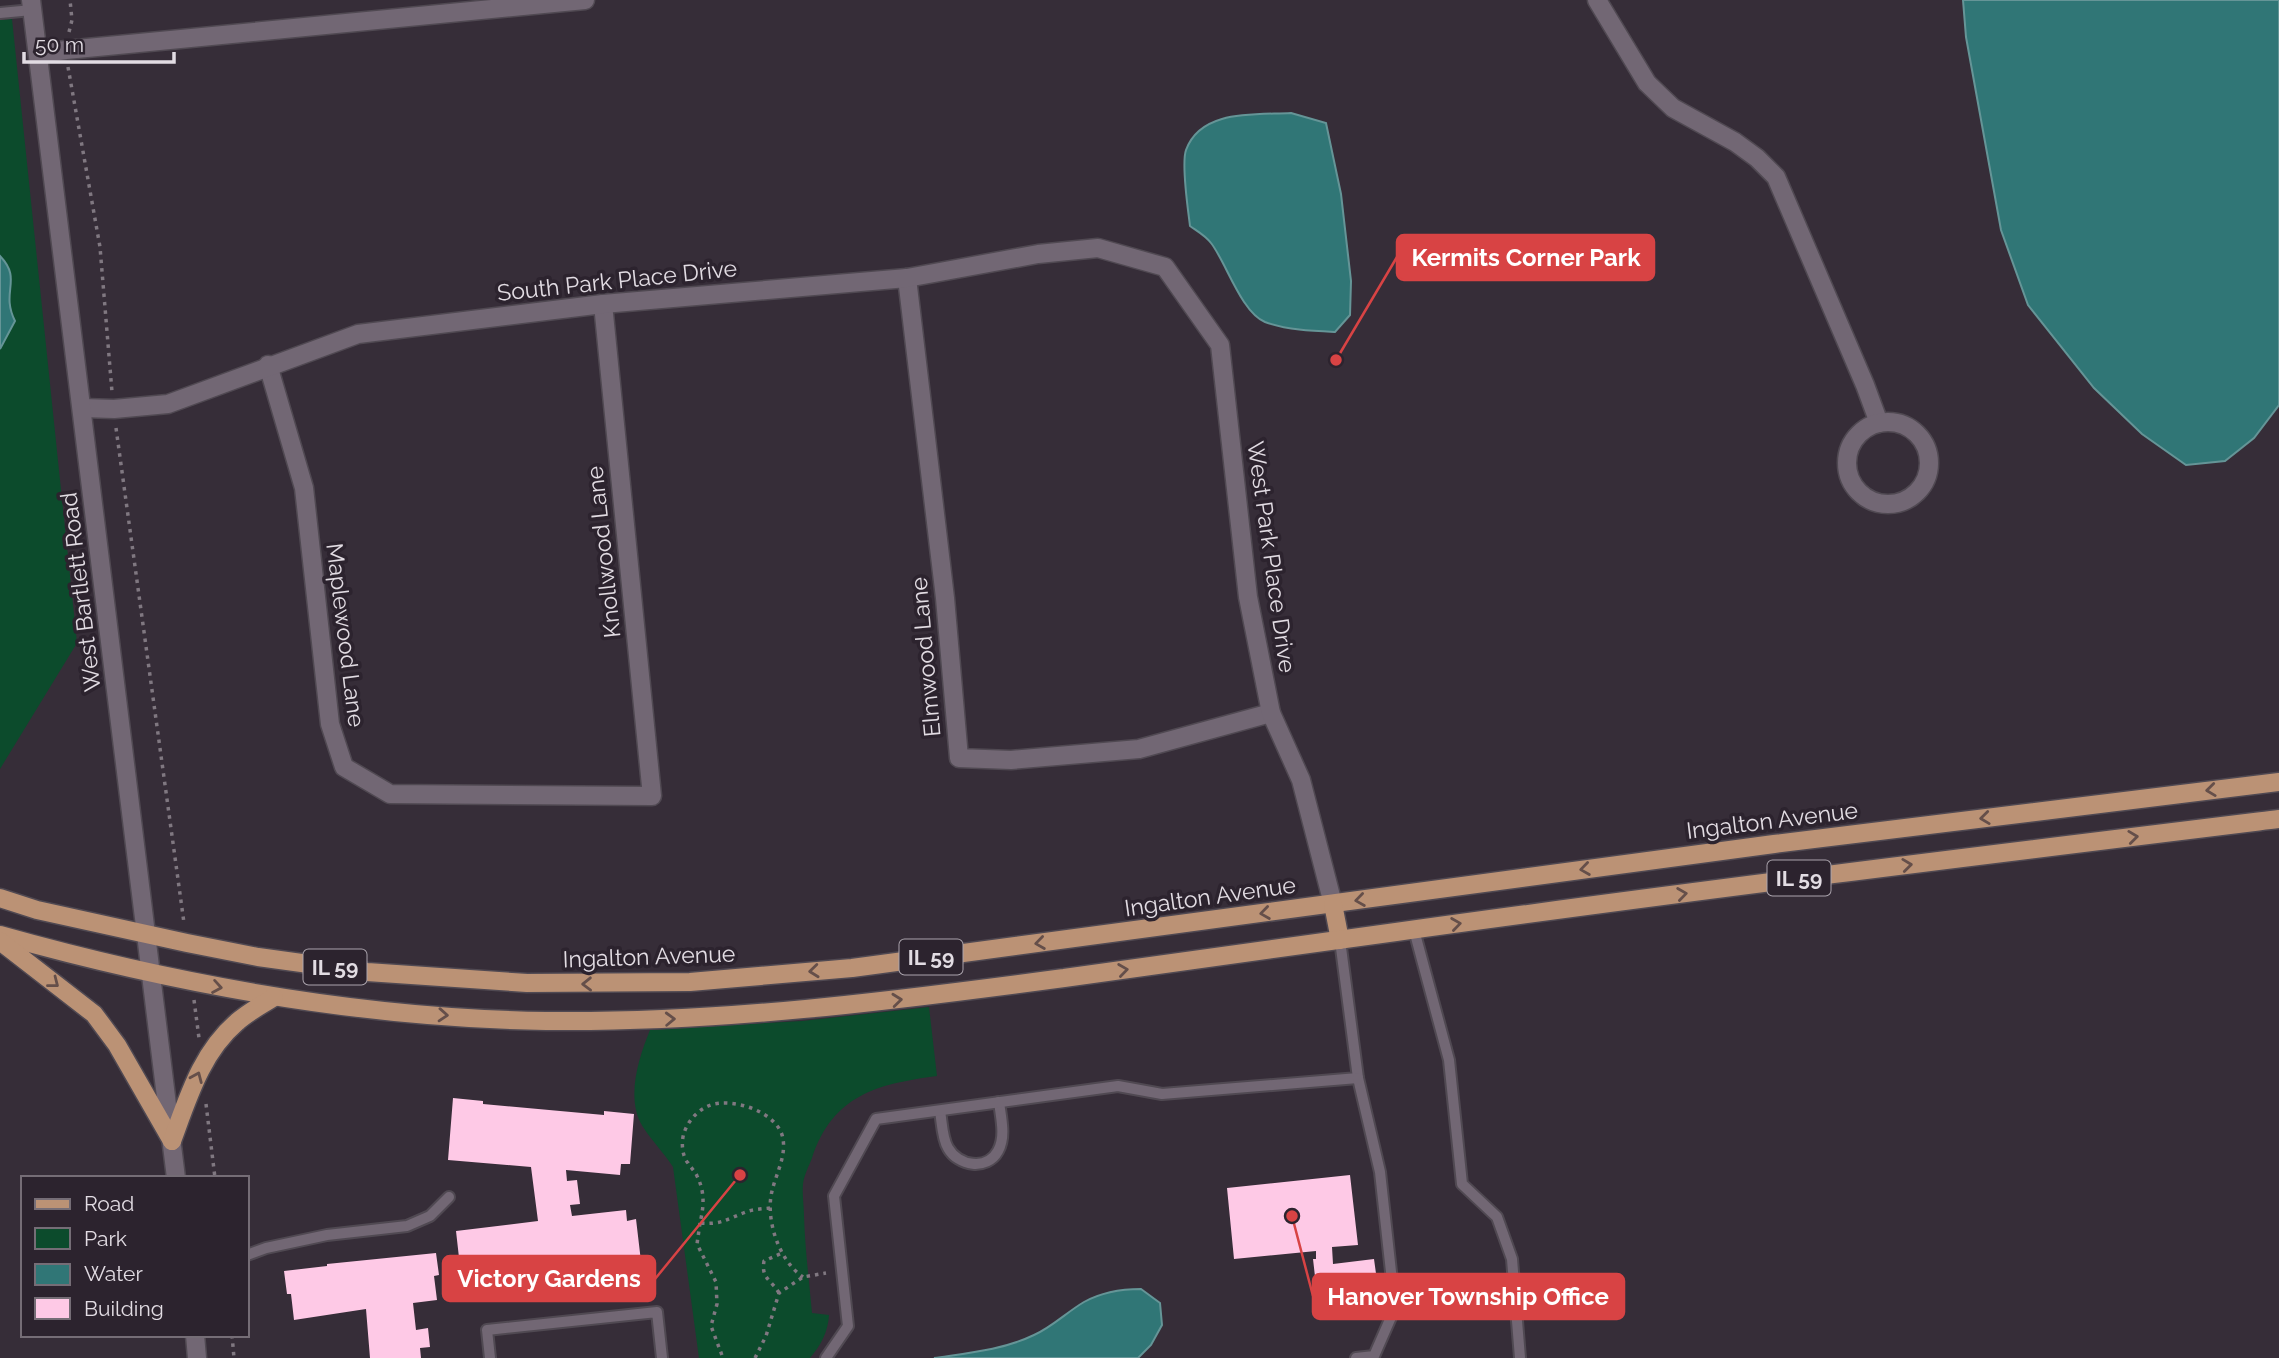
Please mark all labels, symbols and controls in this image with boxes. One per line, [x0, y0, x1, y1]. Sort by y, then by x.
scale bar [24, 21, 175, 65]
text: 50 m [35, 32, 84, 57]
callout: Kermits Corner Park [1397, 235, 1654, 280]
text: Kermits Corner Park [1411, 243, 1641, 272]
street label: South Park Place Drive [496, 254, 738, 306]
street label: West Park Place Drive [1242, 440, 1302, 674]
street label: Knollwood Lane [581, 465, 625, 639]
street label: West Bartlett Road [54, 491, 106, 693]
street label: Maplewood Lane [321, 542, 371, 728]
street label: Elmwood Lane [905, 576, 945, 738]
one-way arrow [2205, 782, 2217, 797]
street label: Ingalton Avenue [1685, 796, 1859, 844]
one-way arrow [1980, 810, 1991, 825]
one-way arrow [2127, 829, 2139, 844]
one-way arrow [1901, 857, 1913, 872]
road number: IL 59 [1768, 860, 1830, 896]
one-way arrow [1579, 861, 1591, 876]
street label: Ingalton Avenue [1123, 871, 1297, 921]
one-way arrow [1676, 887, 1687, 902]
one-way arrow [1354, 892, 1366, 907]
one-way arrow [1259, 905, 1271, 920]
one-way arrow [1450, 917, 1462, 932]
one-way arrow [1034, 935, 1045, 950]
street label: Ingalton Avenue [562, 939, 736, 973]
road number: IL 59 [900, 940, 962, 974]
road number: IL 59 [304, 950, 366, 984]
one-way arrow [1117, 962, 1129, 977]
one-way arrow [808, 964, 820, 979]
one-way arrow [46, 974, 58, 987]
one-way arrow [581, 976, 592, 991]
one-way arrow [211, 979, 223, 994]
one-way arrow [891, 992, 903, 1007]
one-way arrow [438, 1007, 449, 1022]
one-way arrow [665, 1011, 676, 1026]
one-way arrow [188, 1072, 202, 1084]
legend [21, 1176, 248, 1337]
text: Road [84, 1191, 134, 1216]
text: Park [84, 1226, 127, 1251]
callout: Victory Gardens [443, 1256, 655, 1301]
text: Water [84, 1261, 143, 1286]
text: Victory Gardens [457, 1264, 641, 1293]
callout: Hanover Township Office [1313, 1274, 1624, 1319]
text: Hanover Township Office [1327, 1282, 1609, 1311]
text: Building [84, 1296, 164, 1321]

